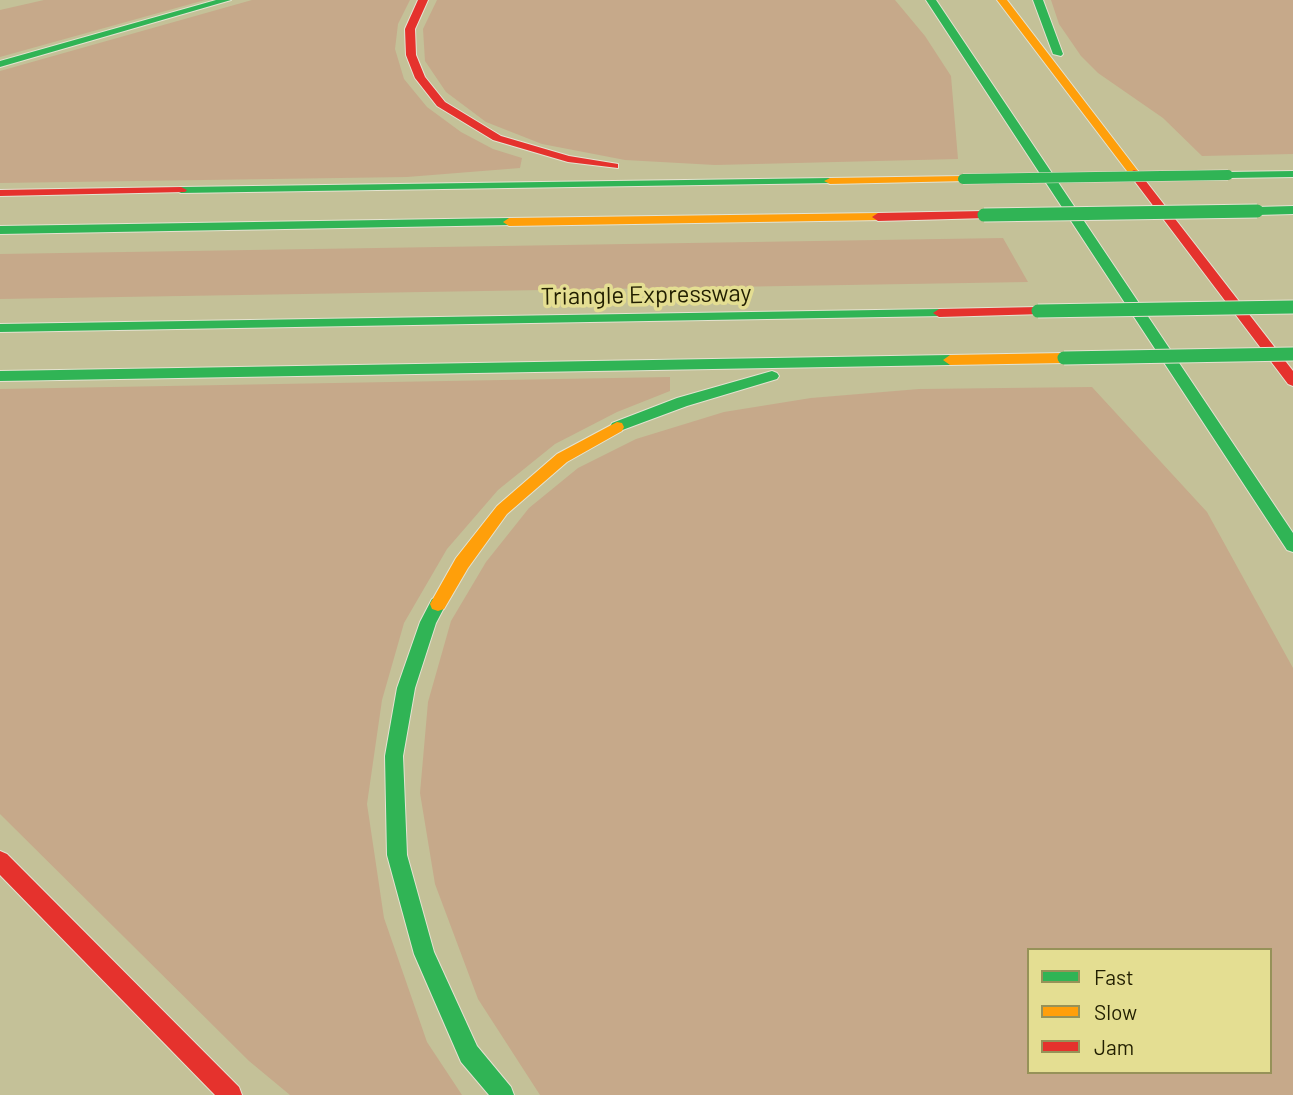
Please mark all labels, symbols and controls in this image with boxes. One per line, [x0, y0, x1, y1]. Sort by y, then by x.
street label: Triangle Expressway [540, 279, 752, 311]
legend [1027, 948, 1272, 1074]
text: Fast [1094, 964, 1134, 989]
text: Slow [1094, 999, 1137, 1024]
text: Jam [1094, 1034, 1134, 1059]

